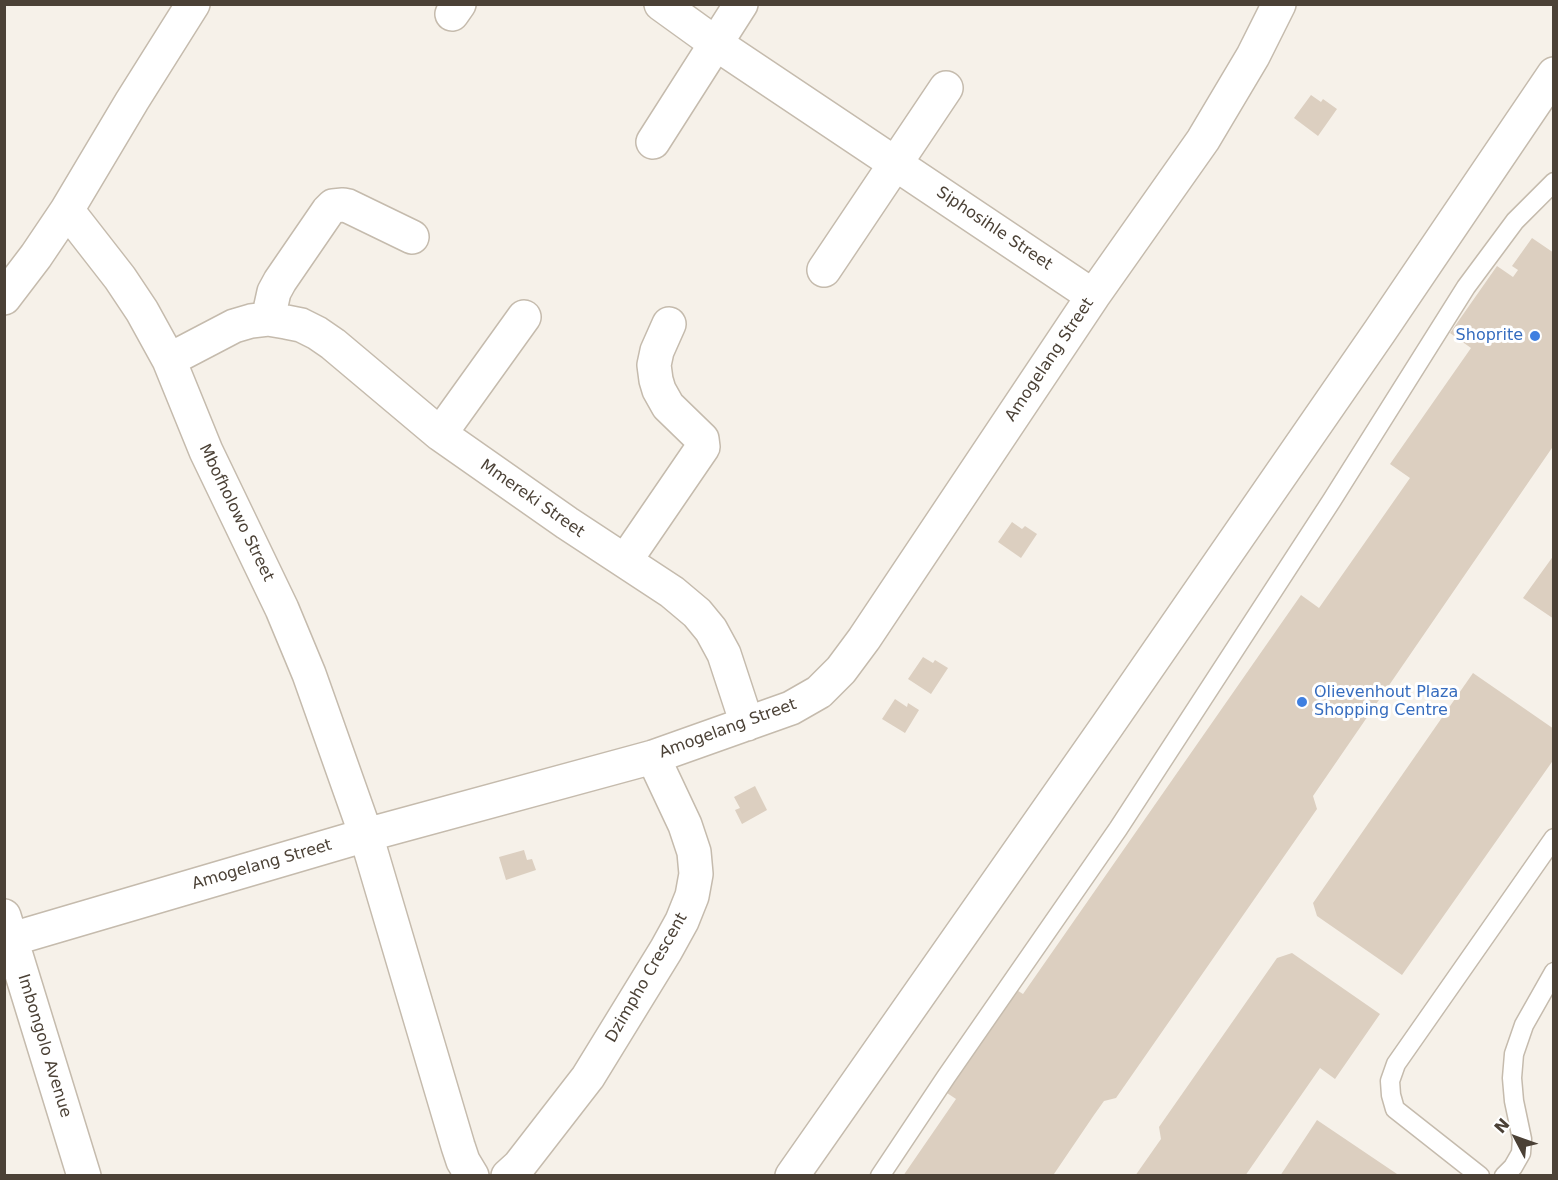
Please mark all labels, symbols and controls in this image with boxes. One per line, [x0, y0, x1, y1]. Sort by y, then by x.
street label: Siphosihle Street [932, 183, 1056, 275]
street label: Amogelang Street [1002, 295, 1098, 425]
place label: Shoprite [1456, 326, 1523, 346]
marker: Shoprite [1528, 329, 1542, 343]
street label: Mbofholowo Street [194, 441, 278, 585]
street label: Mmereki Street [476, 456, 588, 542]
place label: Olievenhout Plaza Shopping Centre [1314, 683, 1458, 721]
street label: Amogelang Street [657, 695, 799, 763]
marker: Olievenhout Plaza Shopping Centre [1295, 695, 1309, 709]
street label: Amogelang Street [190, 836, 334, 894]
street label: Dzimpho Crescent [602, 910, 692, 1046]
street label: Imbongolo Avenue [13, 972, 75, 1120]
north arrow [1486, 1108, 1546, 1168]
text: N [1490, 1115, 1514, 1137]

